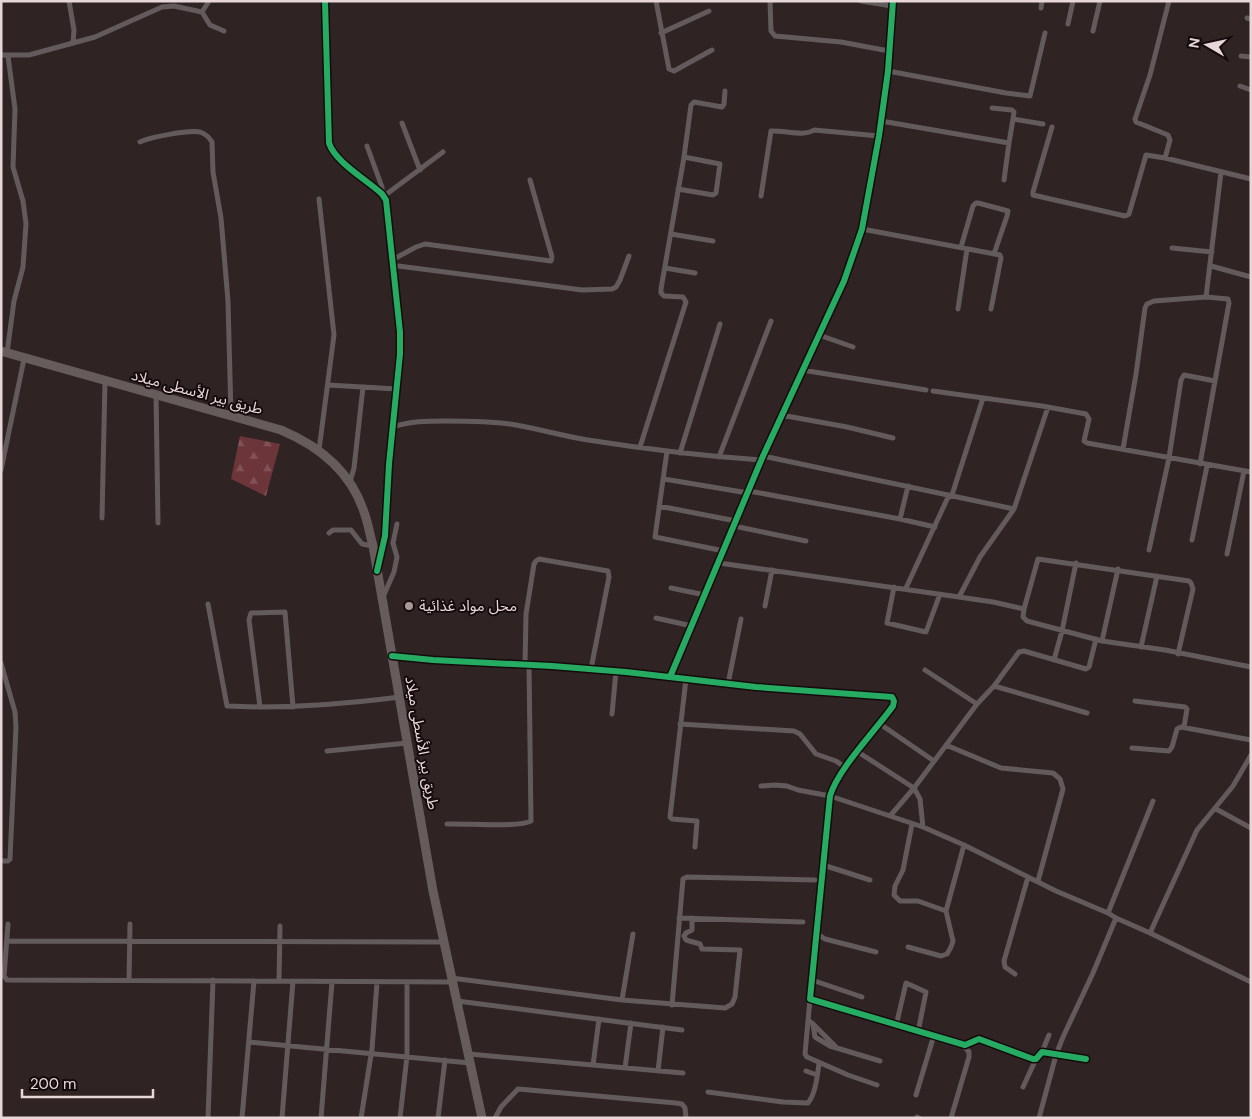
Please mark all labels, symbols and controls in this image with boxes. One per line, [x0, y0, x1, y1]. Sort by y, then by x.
north arrow [1182, 20, 1232, 70]
text: N [1184, 37, 1204, 49]
street label: طريق بير الأسطى ميلاد [129, 365, 265, 419]
place label: محل مواد غذائية [419, 596, 517, 616]
marker: محل مواد غذائية [403, 600, 415, 612]
street label: طريق بير الأسطى ميلاد [400, 675, 444, 811]
scale bar [22, 1066, 154, 1098]
text: 200 m [30, 1074, 76, 1094]

